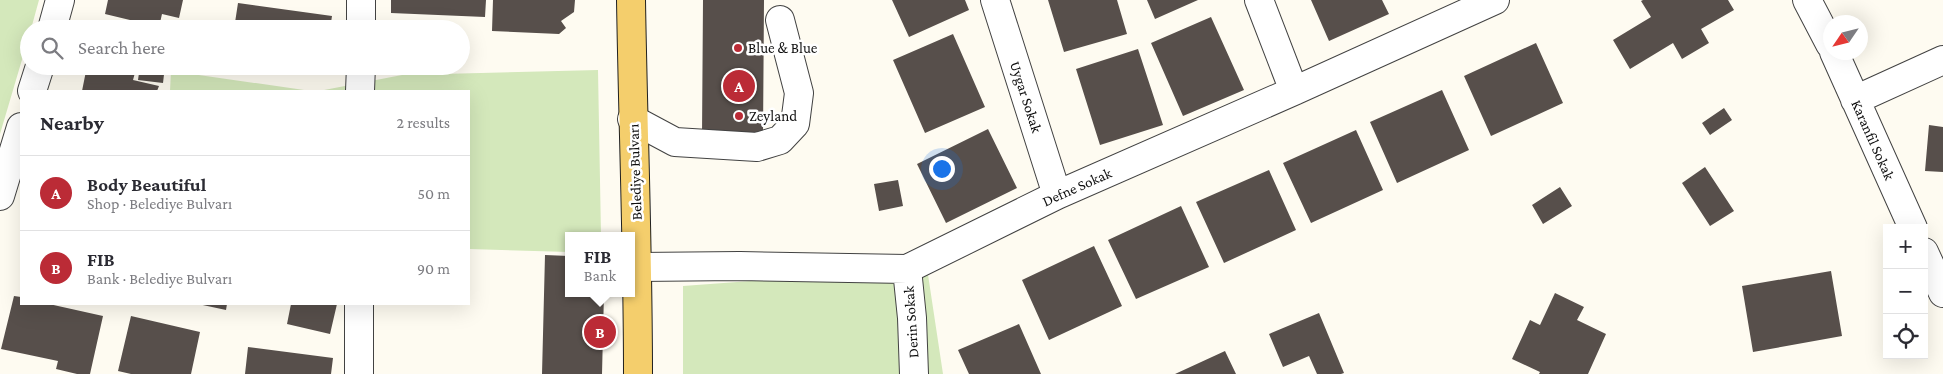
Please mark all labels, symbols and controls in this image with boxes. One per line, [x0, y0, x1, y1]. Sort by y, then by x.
north arrow [1823, 15, 1868, 60]
search box [20, 20, 470, 75]
icon: search [38, 34, 66, 62]
text: Search here [78, 37, 165, 58]
place label: Blue & Blue [748, 40, 818, 56]
marker: Blue & Blue [732, 42, 744, 54]
street label: Uygar Sokak [1006, 59, 1045, 136]
pin: A [723, 67, 755, 105]
street label: Karanfil Sokak [1848, 98, 1898, 183]
place label: Zeyland [749, 108, 797, 125]
marker: Zeyland [733, 110, 745, 122]
text: Nearby [40, 111, 104, 135]
text: 2 results [397, 114, 450, 131]
street label: Belediye Bulvarı [625, 123, 646, 220]
your location [929, 156, 955, 182]
street label: Defne Sokak [1040, 164, 1115, 209]
text: Body Beautiful [87, 174, 206, 195]
text: A [51, 185, 61, 202]
text: 50 m [418, 185, 450, 202]
text: Shop · Belediye Bulvarı [87, 195, 232, 212]
map controls [1883, 224, 1928, 359]
button: + [1883, 224, 1928, 269]
popup [565, 232, 635, 297]
text: FIB [584, 246, 611, 267]
text: FIB [87, 249, 115, 270]
text: B [51, 260, 61, 277]
text: 90 m [417, 260, 450, 277]
text: Bank [584, 267, 616, 284]
button: − [1883, 269, 1928, 314]
text: Bank · Belediye Bulvarı [87, 270, 232, 287]
street label: Derin Sokak [900, 285, 922, 359]
pin: B [584, 313, 616, 351]
button: locate [1883, 314, 1928, 359]

